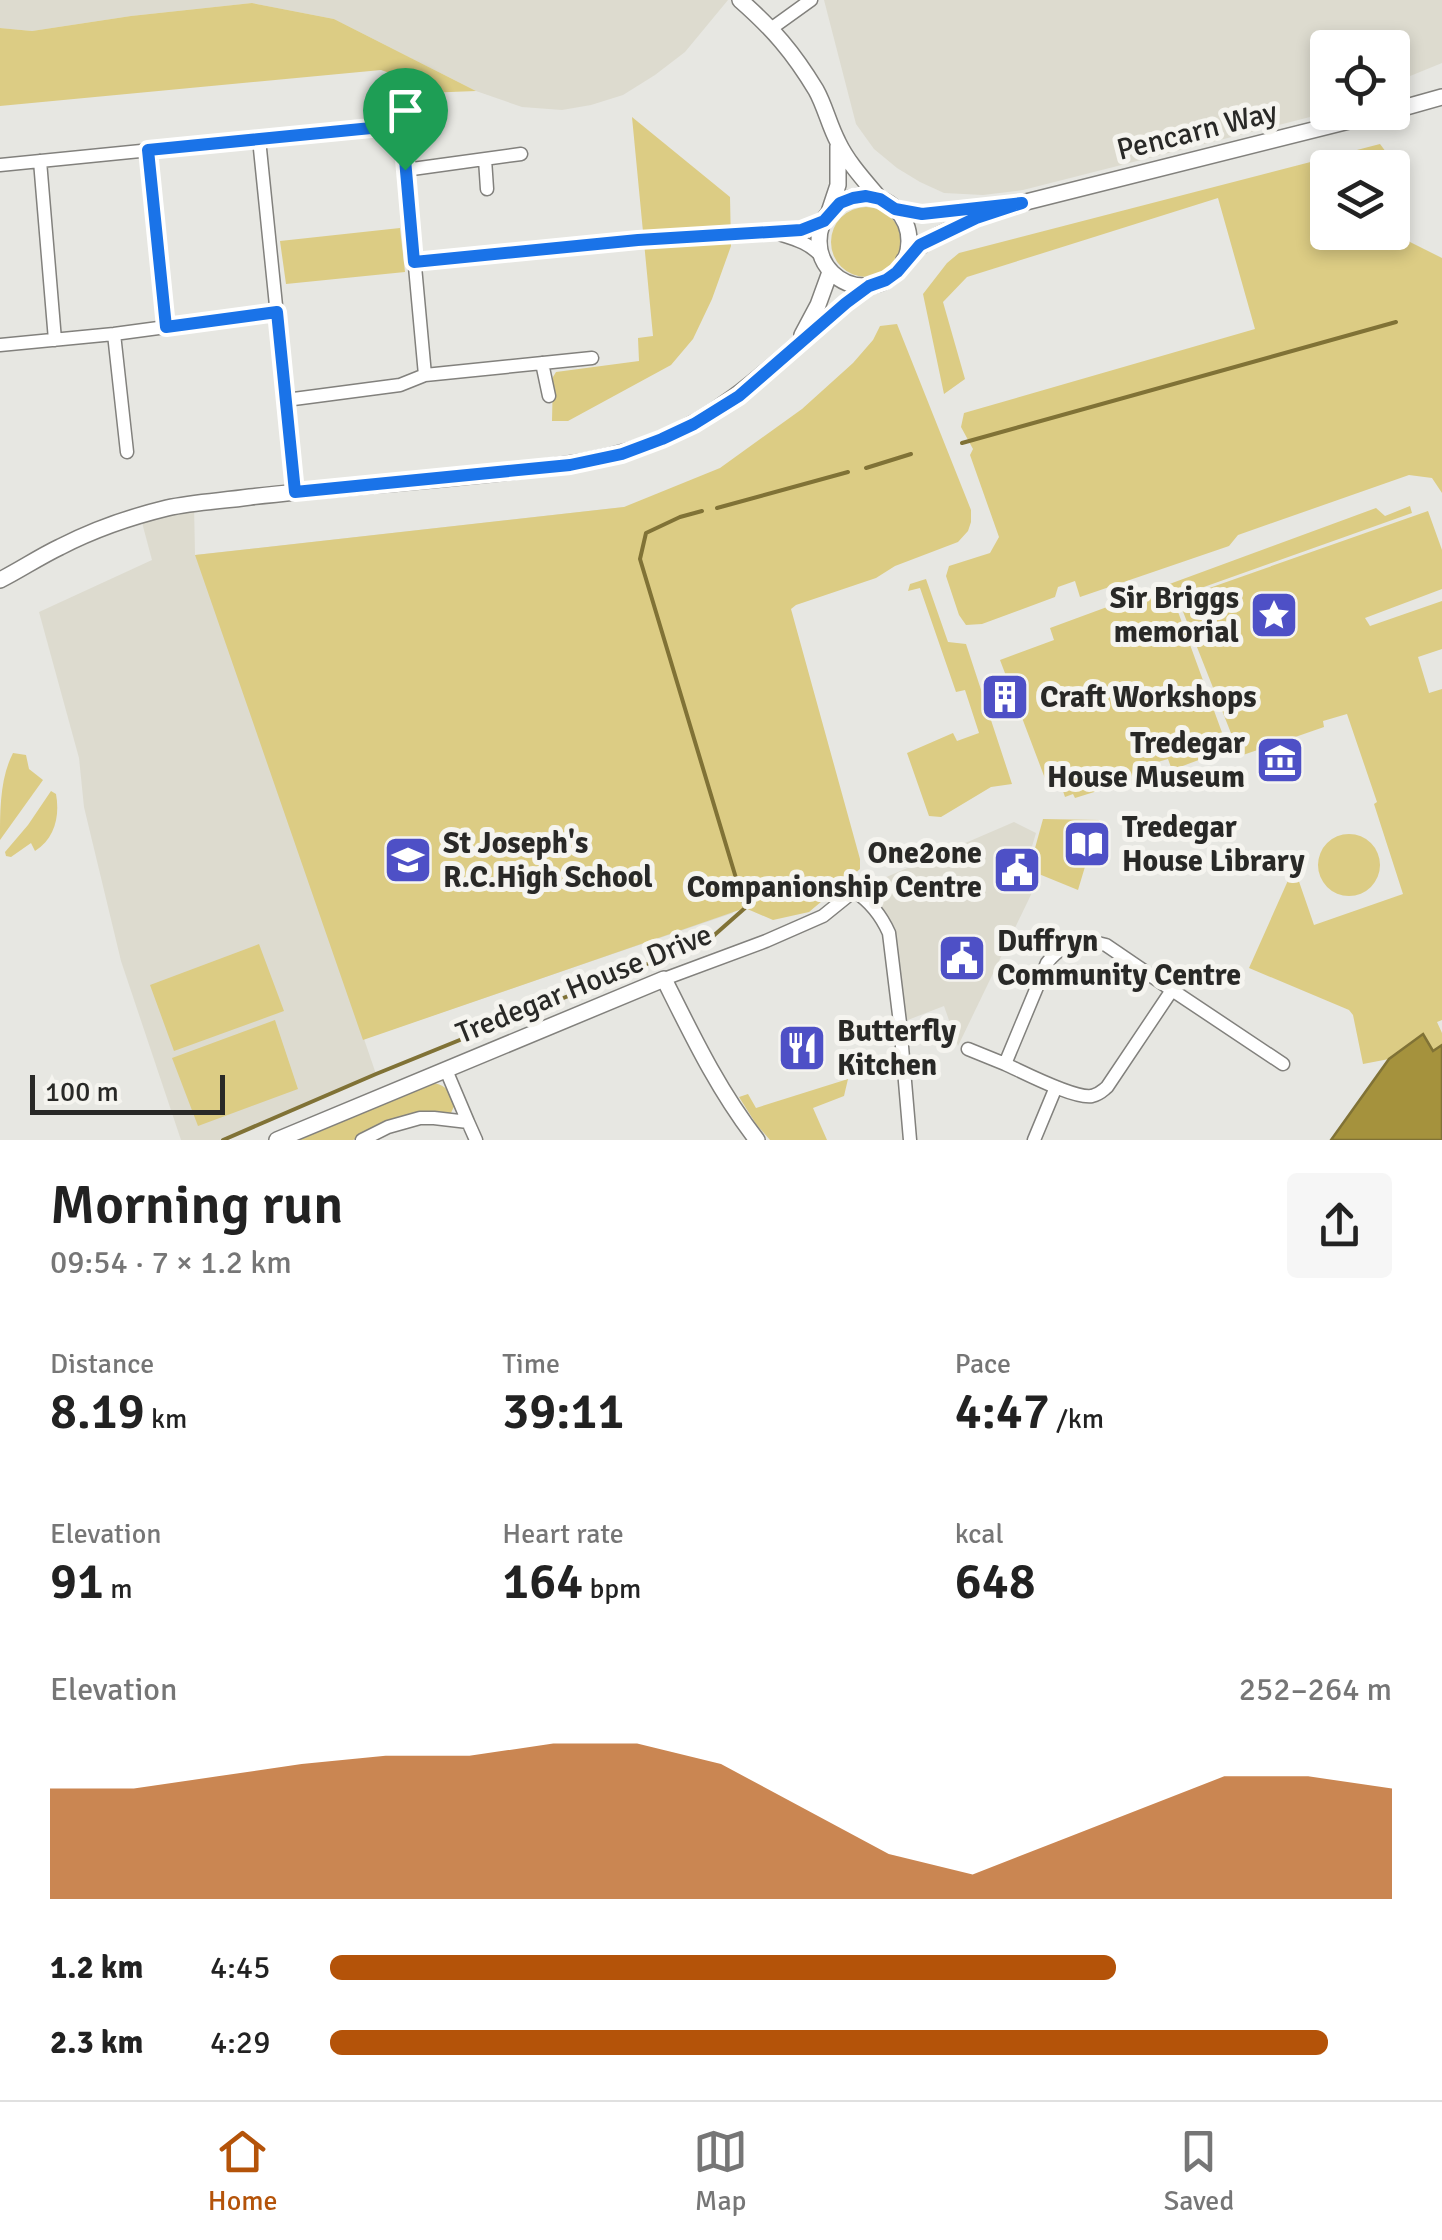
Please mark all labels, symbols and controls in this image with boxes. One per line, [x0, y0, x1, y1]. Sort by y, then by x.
map controls [1310, 30, 1410, 250]
button: locate [1310, 30, 1410, 130]
pin [363, 68, 448, 171]
icon: arrive [378, 83, 433, 138]
street label: Pencarn Way [1113, 93, 1281, 169]
button: layers [1310, 150, 1410, 250]
place label: Sir Briggs memorial [1110, 580, 1239, 651]
place icon: Sir Briggs memorial [1248, 589, 1300, 641]
building icon: Craft Workshops [979, 671, 1031, 723]
place label: Craft Workshops [1040, 679, 1257, 716]
place label: Tredegar House Museum [1047, 725, 1245, 796]
museum icon: Tredegar House Museum [1254, 734, 1306, 786]
place label: Tredegar House Library [1122, 809, 1305, 880]
library icon: Tredegar House Library [1061, 818, 1113, 870]
place label: St Joseph's R.C.High School [443, 825, 653, 896]
school or university icon: St Joseph's R.C.High School [382, 834, 434, 886]
place label: One2one Companionship Centre [687, 835, 982, 906]
public building icon: One2one Companionship Centre [991, 844, 1043, 896]
street label: Tredegar House Drive [451, 916, 717, 1052]
place label: Duffryn Community Centre [997, 923, 1241, 994]
public building icon: Duffryn Community Centre [936, 932, 988, 984]
place label: Butterfly Kitchen [837, 1013, 956, 1084]
restaurant icon: Butterfly Kitchen [776, 1022, 828, 1074]
scale bar [30, 1070, 225, 1114]
text: 100 m [45, 1075, 119, 1109]
text: Morning run [50, 1171, 343, 1239]
button: share [1287, 1173, 1392, 1278]
text: 09:54 · 7 × 1.2 km [50, 1243, 292, 1282]
text: Distance [50, 1347, 154, 1381]
text: Time [502, 1347, 560, 1381]
text: Pace [955, 1347, 1011, 1381]
text: 8.19 [50, 1381, 145, 1443]
text: 39:11 [502, 1381, 624, 1443]
text: 4:47 [955, 1381, 1050, 1443]
text: km [145, 1402, 187, 1436]
text: /km [1050, 1402, 1104, 1436]
text: Elevation [50, 1517, 162, 1551]
text: Heart rate [502, 1517, 624, 1551]
text: kcal [955, 1517, 1004, 1551]
text: 91 [50, 1551, 104, 1613]
text: 164 [502, 1551, 583, 1613]
text: 648 [955, 1551, 1036, 1613]
text: m [104, 1572, 133, 1606]
text: bpm [583, 1572, 641, 1606]
text: Elevation [50, 1670, 177, 1709]
text: 252–264 m [1239, 1670, 1392, 1709]
text: 1.2 km [50, 1948, 143, 1987]
text: 4:45 [210, 1948, 270, 1987]
text: 2.3 km [50, 2023, 143, 2062]
text: 4:29 [210, 2023, 270, 2062]
tab: Home [208, 2124, 278, 2218]
tab: Map [693, 2124, 748, 2218]
tab: Saved [1164, 2124, 1234, 2218]

